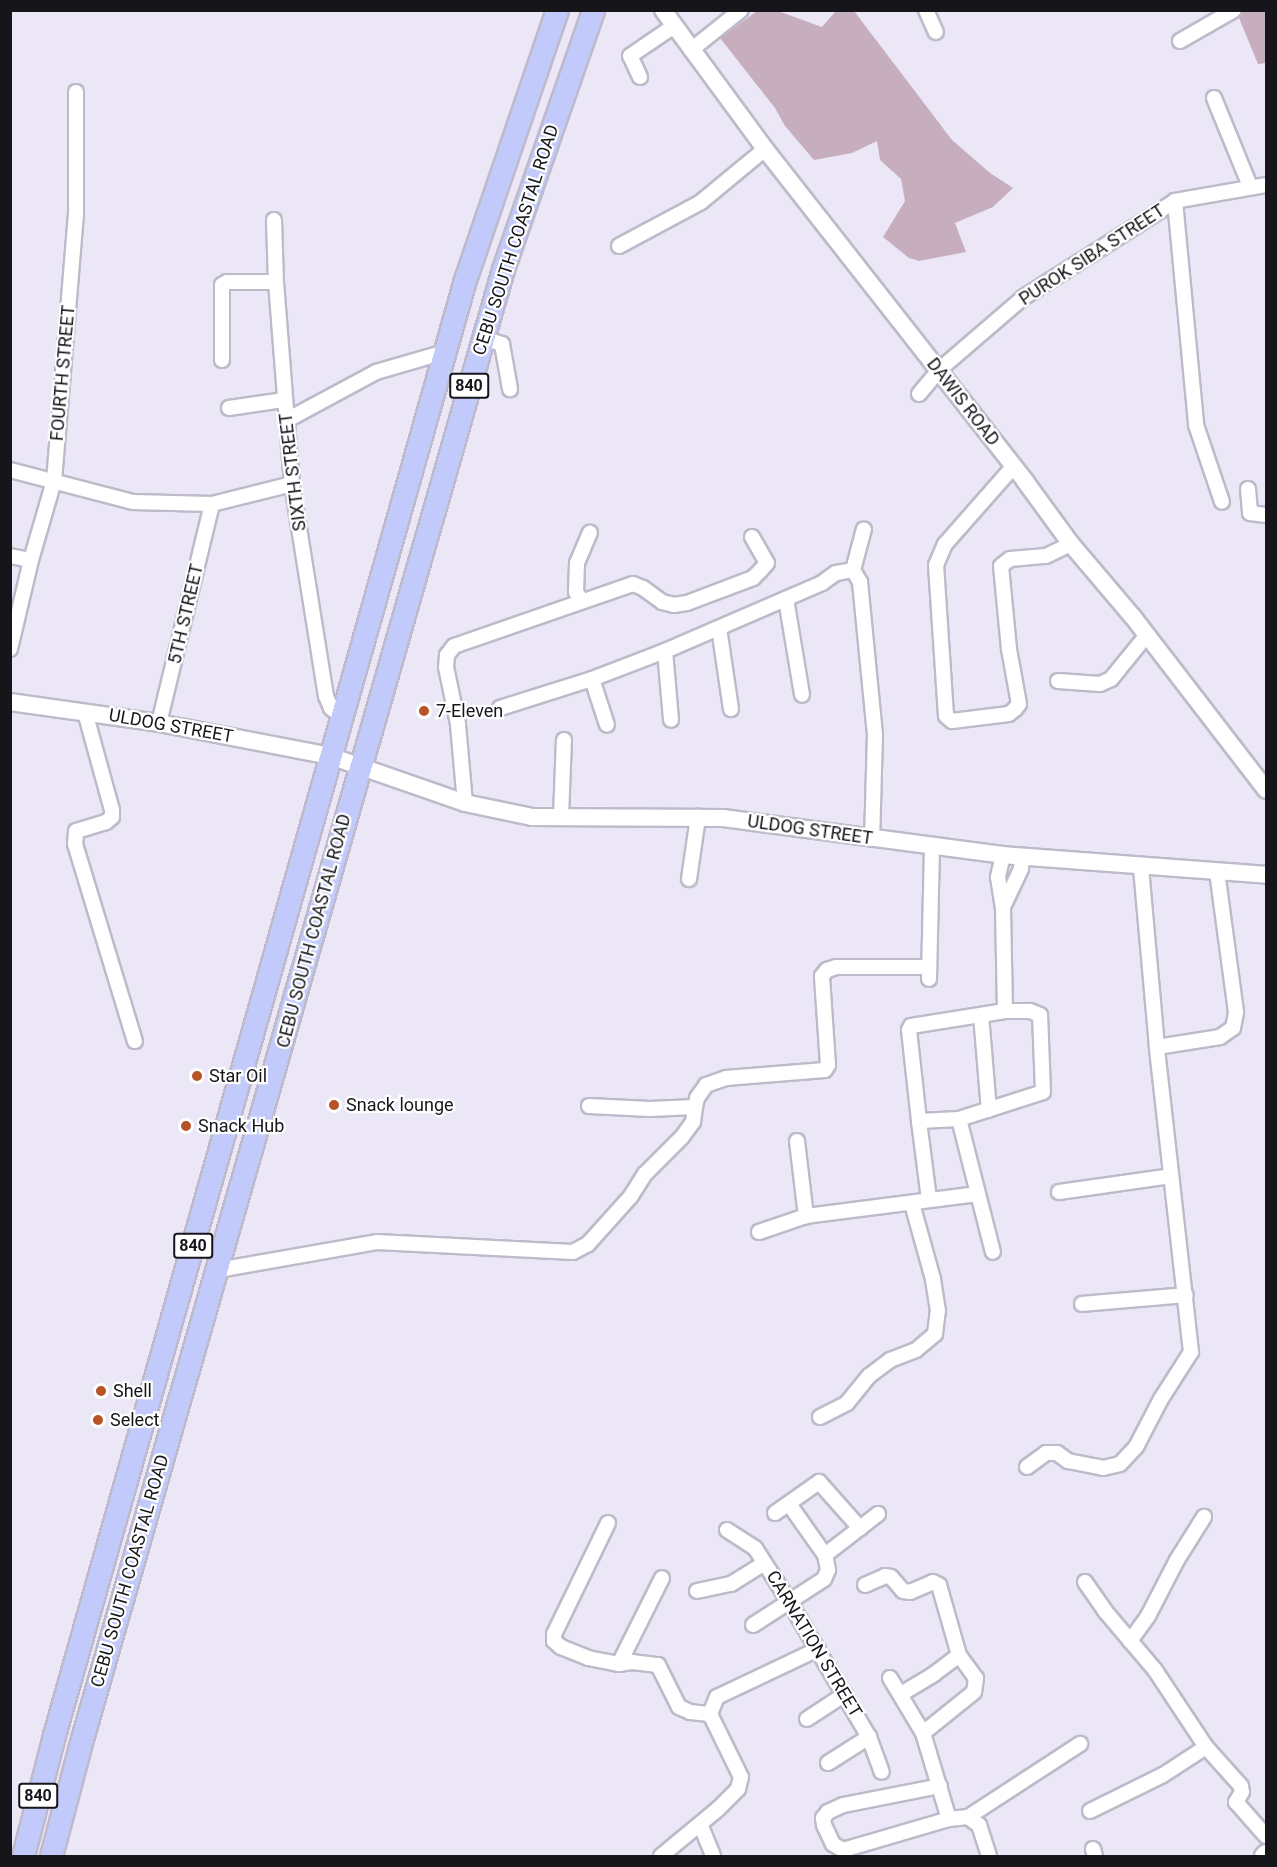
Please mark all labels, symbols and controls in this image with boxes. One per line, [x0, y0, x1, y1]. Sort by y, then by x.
street label: CEBU SOUTH COASTAL ROAD [468, 122, 564, 358]
street label: PUROK SIBA STREET [1015, 200, 1169, 310]
street label: FOURTH STREET [46, 304, 80, 442]
street label: DAWIS ROAD [922, 354, 1004, 450]
road number: 840 [448, 373, 490, 399]
street label: SIXTH STREET [275, 412, 311, 532]
street label: 5TH STREET [164, 562, 208, 666]
place label: 7-Eleven [436, 700, 503, 722]
street label: ULDOG STREET [107, 704, 235, 748]
marker: 7-Eleven [417, 704, 431, 718]
street label: ULDOG STREET [746, 811, 874, 849]
street label: CEBU SOUTH COASTAL ROAD [272, 812, 356, 1050]
place label: Star Oil [209, 1065, 267, 1087]
marker: Star Oil [190, 1069, 204, 1083]
place label: Snack lounge [346, 1094, 454, 1116]
marker: Snack lounge [327, 1098, 341, 1112]
place label: Snack Hub [198, 1115, 284, 1137]
marker: Snack Hub [179, 1119, 193, 1133]
road number: 840 [172, 1233, 214, 1259]
place label: Shell [113, 1380, 152, 1402]
marker: Shell [94, 1384, 108, 1398]
place label: Select [110, 1409, 159, 1431]
marker: Select [91, 1413, 105, 1427]
street label: CEBU SOUTH COASTAL ROAD [86, 1452, 174, 1690]
street label: CARNATION STREET [762, 1567, 866, 1721]
road number: 840 [17, 1783, 59, 1809]

